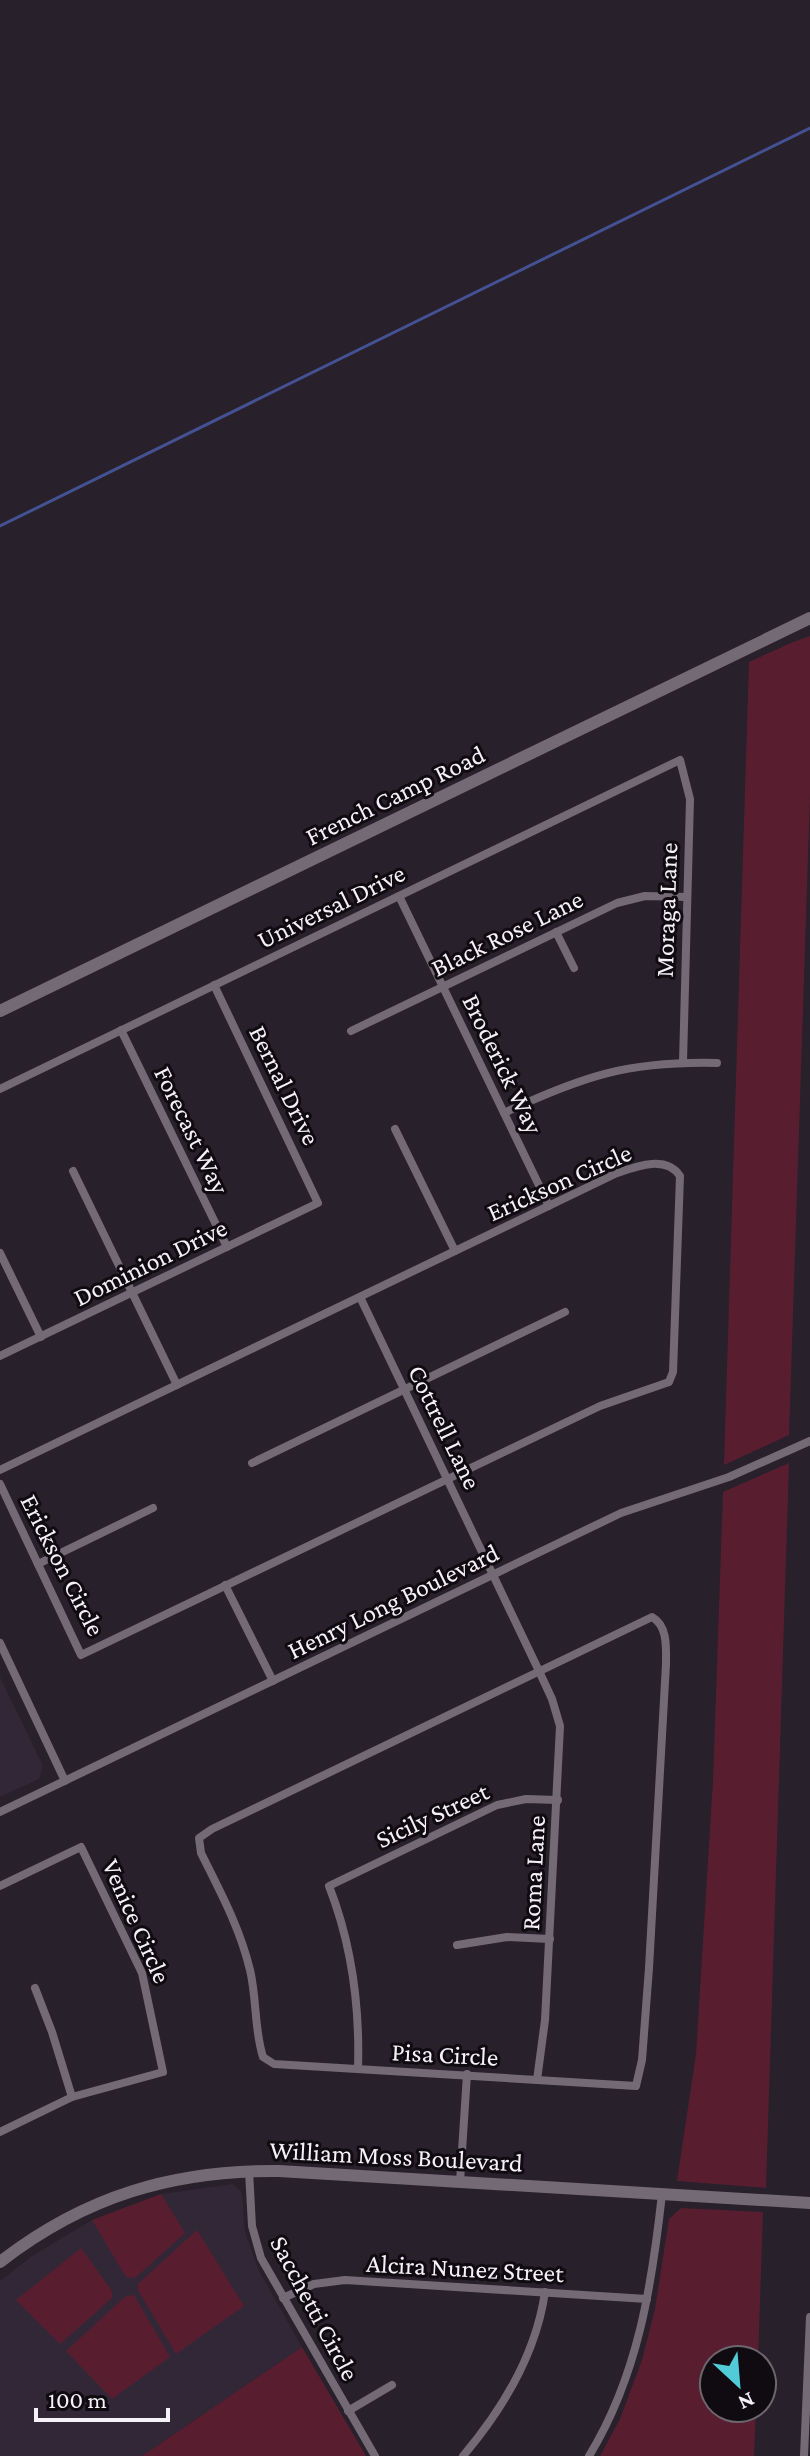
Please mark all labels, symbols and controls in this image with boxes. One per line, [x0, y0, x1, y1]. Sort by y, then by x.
street label: French Camp Road [301, 739, 490, 851]
street label: Moraga Lane [650, 842, 683, 978]
street label: Universal Drive [253, 858, 410, 955]
street label: Black Rose Lane [427, 884, 588, 983]
street label: Broderick Way [456, 990, 549, 1140]
street label: Bernal Drive [243, 1021, 326, 1150]
street label: Forecast Way [148, 1062, 235, 1200]
street label: Erickson Circle [483, 1138, 636, 1227]
street label: Dominion Drive [69, 1213, 232, 1312]
street label: Cottrell Lane [402, 1360, 487, 1494]
street label: Erickson Circle [14, 1490, 111, 1641]
street label: Henry Long Boulevard [283, 1538, 504, 1665]
street label: Sicily Street [371, 1777, 494, 1854]
street label: Roma Lane [516, 1815, 551, 1931]
street label: Venice Circle [96, 1855, 177, 1988]
street label: Pisa Circle [391, 2037, 499, 2072]
street label: William Moss Boulevard [269, 2135, 524, 2178]
street label: Sacchetti Circle [264, 2231, 365, 2385]
street label: Alcira Nunez Street [365, 2249, 565, 2288]
north arrow [698, 2344, 778, 2424]
scale bar [36, 2372, 168, 2422]
text: 100 m [48, 2386, 107, 2413]
text: N [734, 2387, 759, 2416]

